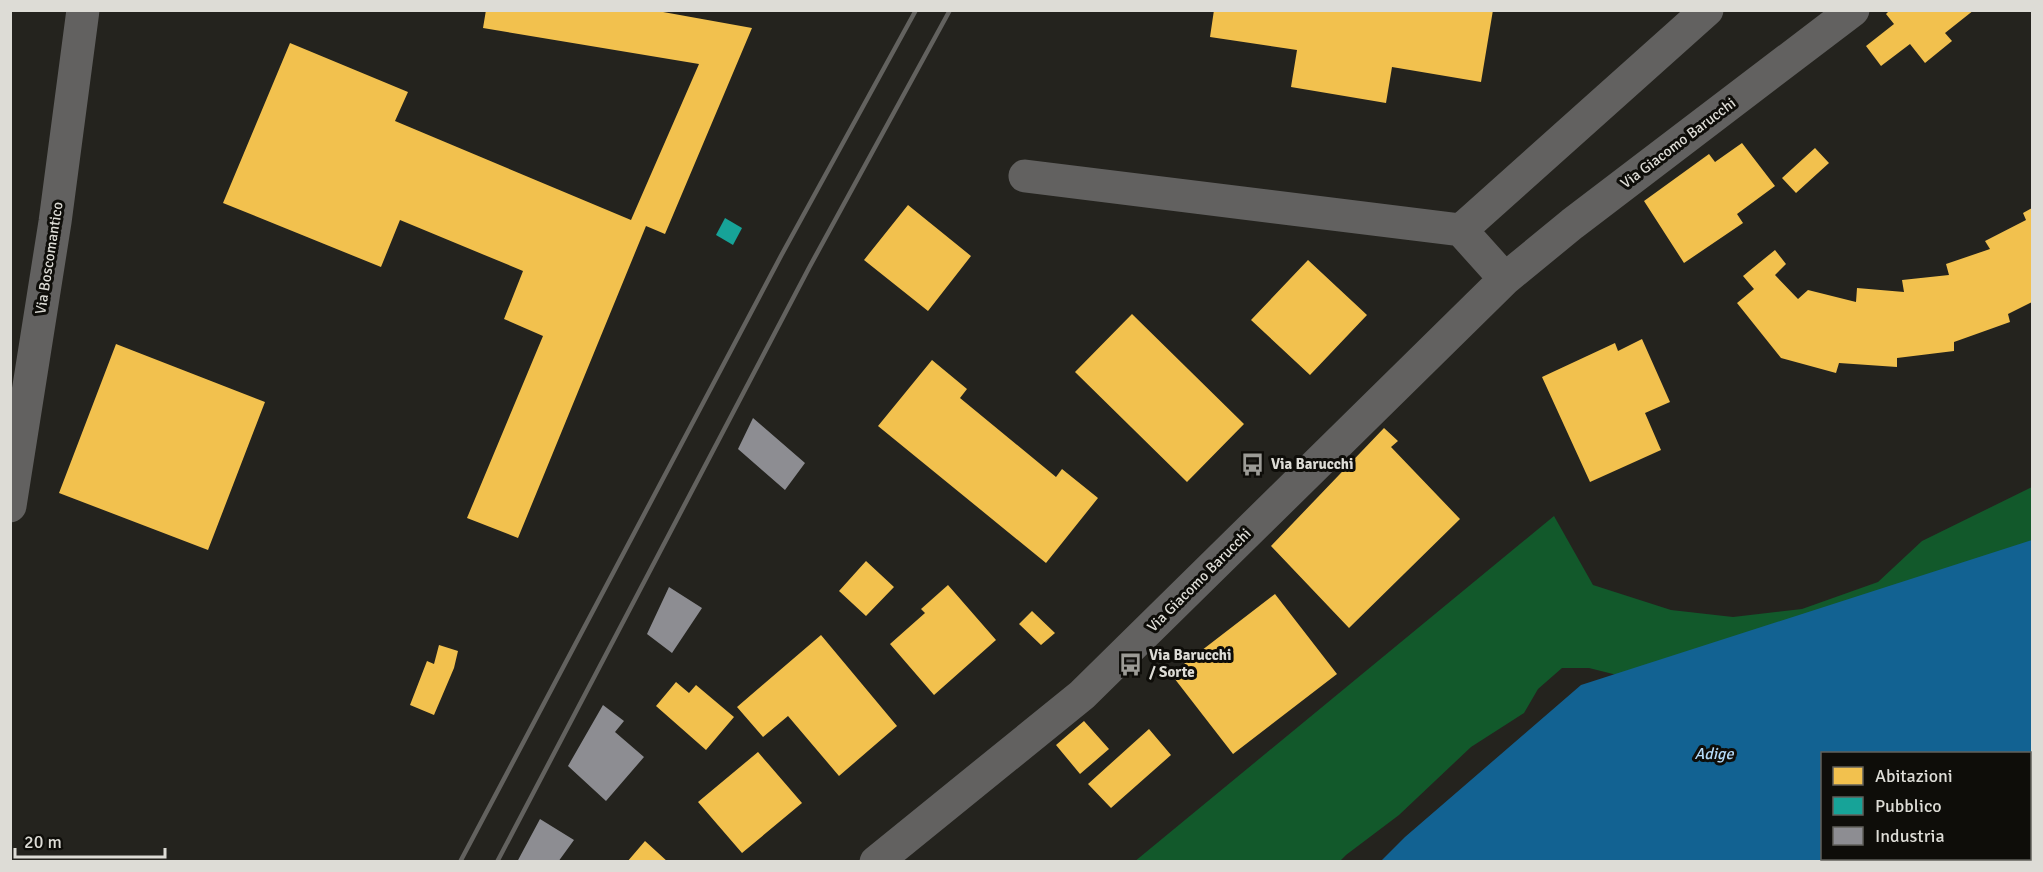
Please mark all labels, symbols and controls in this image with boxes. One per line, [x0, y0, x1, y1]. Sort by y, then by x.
street label: Via Giacomo Barucchi [1617, 94, 1739, 192]
street label: Via Boscomantico [31, 200, 67, 316]
bus stop icon: Via Barucchi [1240, 451, 1266, 477]
place label: Via Barucchi [1271, 455, 1353, 473]
street label: Via Giacomo Barucchi [1143, 524, 1255, 636]
place label: Via Barucchi / Sorte [1149, 646, 1231, 681]
bus stop icon: Via Barucchi / Sorte [1118, 651, 1144, 677]
water label: Adige [1695, 744, 1734, 764]
legend [1821, 752, 2031, 860]
text: Abitazioni [1875, 765, 1953, 787]
text: Pubblico [1875, 795, 1942, 817]
scale bar [15, 821, 165, 859]
text: Industria [1875, 825, 1945, 847]
text: 20 m [24, 831, 62, 853]

